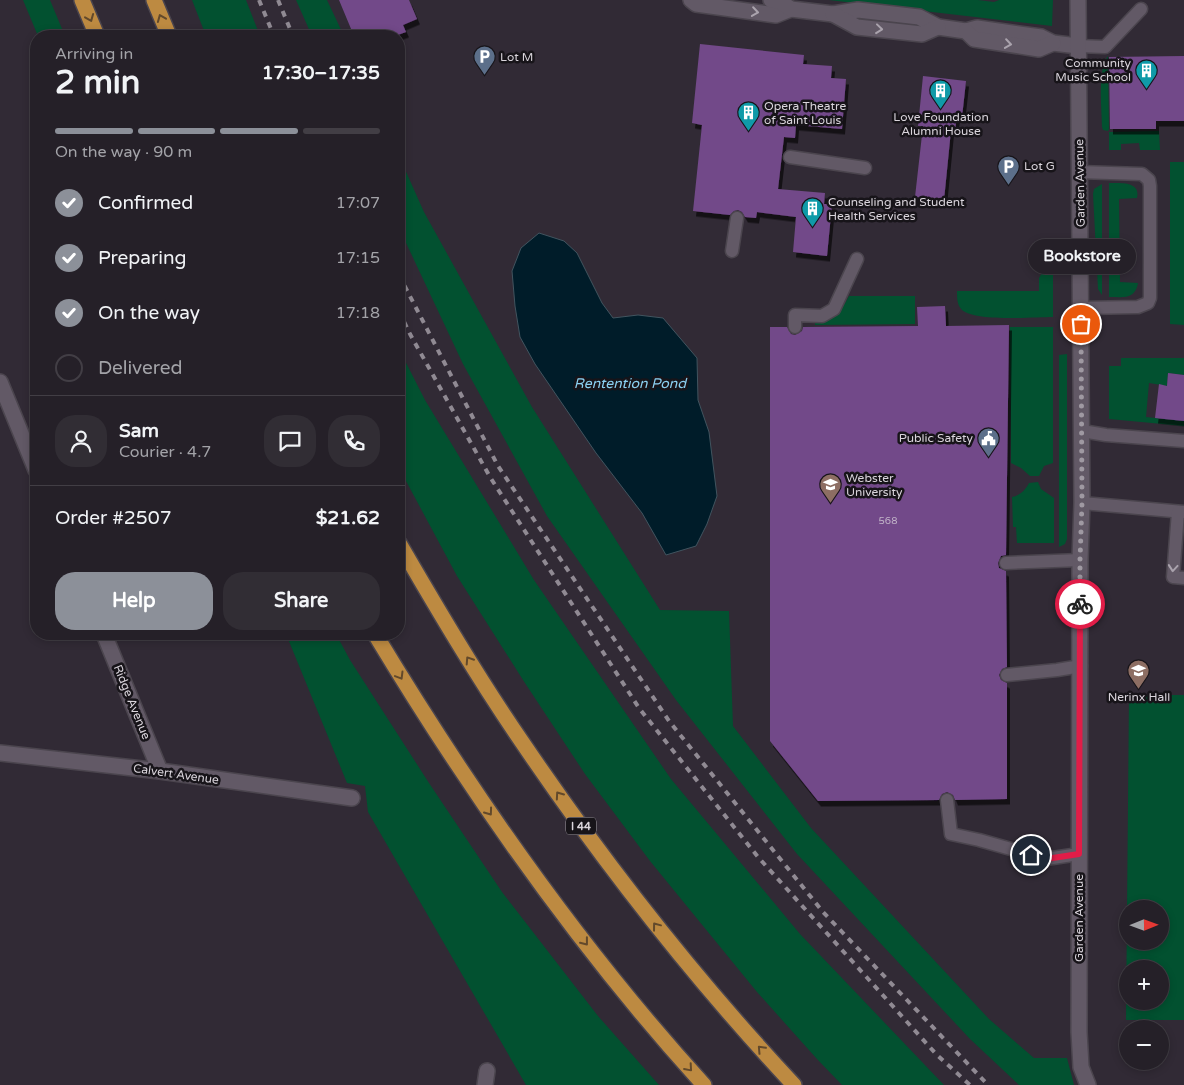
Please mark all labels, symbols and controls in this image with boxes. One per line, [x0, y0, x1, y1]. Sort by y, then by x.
one-way arrow [752, 6, 760, 17]
one-way arrow [83, 13, 94, 22]
one-way arrow [157, 14, 168, 23]
one-way arrow [875, 23, 883, 34]
one-way arrow [1005, 38, 1013, 49]
text: Arriving in [55, 44, 133, 64]
parking icon: Lot M [472, 45, 496, 76]
place label: Lot M [500, 50, 533, 64]
place label: Community Music School [1055, 56, 1132, 84]
building icon: Community Music School [1135, 58, 1159, 89]
text: 17:30–17:35 [262, 62, 380, 84]
text: 2 min [55, 64, 140, 102]
building icon: Love Foundation Alumni House [929, 78, 953, 109]
place label: Opera Theatre of Saint Louis [764, 99, 846, 127]
building icon: Opera Theatre of Saint Louis [736, 101, 760, 132]
place label: Love Foundation Alumni House [893, 110, 989, 138]
street label: Garden Avenue [1072, 139, 1088, 227]
text: On the way · 90 m [55, 142, 192, 162]
parking icon: Lot G [996, 154, 1020, 185]
place label: Lot G [1024, 159, 1055, 173]
icon: check [55, 189, 83, 217]
text: Confirmed [98, 192, 193, 214]
text: 17:07 [336, 193, 380, 213]
place label: Counseling and Student Health Services [828, 195, 965, 223]
building icon: Counseling and Student Health Services [800, 197, 824, 228]
callout: Bookstore [1027, 239, 1135, 274]
icon: check [55, 244, 83, 272]
text: Bookstore [1043, 246, 1121, 266]
text: Preparing [98, 247, 187, 269]
text: 17:15 [336, 248, 380, 268]
icon: check [55, 299, 83, 327]
text: On the way [98, 302, 200, 324]
text: 17:18 [336, 303, 380, 323]
pin [1060, 303, 1102, 345]
icon: bag [1067, 310, 1095, 338]
text: Delivered [98, 357, 183, 379]
water label: Rentention Pond [574, 375, 688, 392]
button: person [55, 415, 107, 467]
button: chat [264, 415, 316, 467]
button: phone [328, 415, 380, 467]
text: Sam [119, 420, 159, 442]
public building icon: Public Safety [977, 426, 1001, 457]
place label: Public Safety [899, 431, 974, 445]
text: Courier · 4.7 [119, 442, 211, 462]
place label: Webster University [846, 471, 903, 499]
school or university icon: Webster University [818, 473, 842, 504]
text: Order #2507 [55, 507, 172, 529]
text: $21.62 [316, 507, 380, 529]
house number: 568 [879, 515, 897, 527]
one-way arrow [1168, 564, 1179, 572]
button: Help [55, 572, 213, 630]
button: Share [223, 572, 380, 630]
courier [1055, 579, 1105, 629]
icon: bike [1066, 590, 1094, 618]
one-way arrow [465, 656, 475, 665]
school or university icon: Nerinx Hall [1127, 658, 1151, 689]
street label: Ridge Avenue [111, 663, 153, 742]
one-way arrow [394, 670, 404, 679]
place label: Nerinx Hall [1108, 690, 1170, 704]
street label: Calvert Avenue [132, 761, 220, 787]
one-way arrow [556, 791, 565, 801]
one-way arrow [483, 806, 492, 816]
road number: I 44 [566, 818, 596, 834]
pin [1010, 834, 1052, 876]
icon: home [1017, 841, 1045, 869]
street label: Garden Avenue [1072, 874, 1086, 962]
north arrow [1119, 900, 1169, 950]
map controls [1119, 900, 1169, 1070]
one-way arrow [653, 923, 661, 932]
one-way arrow [580, 936, 588, 945]
button: + [1119, 960, 1169, 1010]
button: − [1119, 1020, 1169, 1070]
one-way arrow [758, 1046, 767, 1055]
one-way arrow [683, 1062, 692, 1071]

